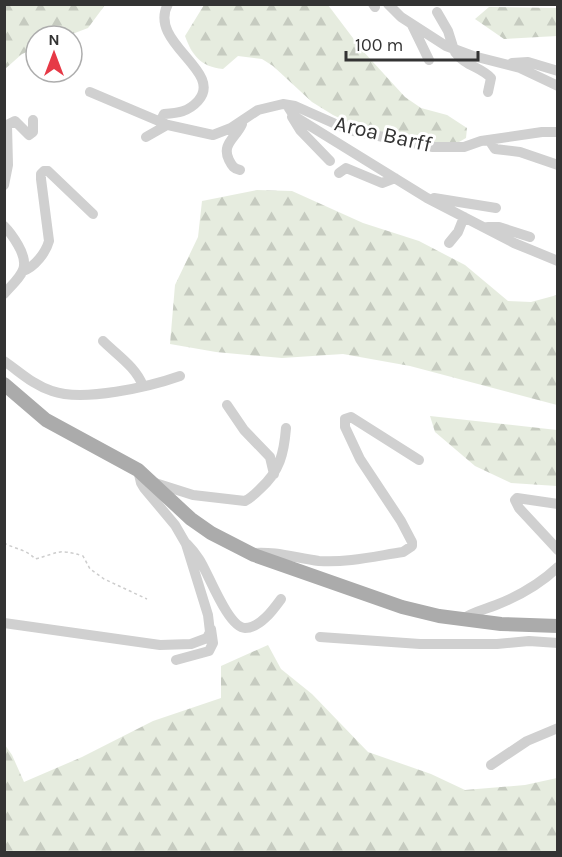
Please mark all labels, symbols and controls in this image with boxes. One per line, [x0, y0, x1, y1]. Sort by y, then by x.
north arrow [24, 24, 84, 84]
scale bar [346, 24, 478, 62]
text: N [48, 30, 60, 49]
text: 100 m [355, 34, 403, 56]
street label: Aroa Barff [332, 110, 434, 158]

